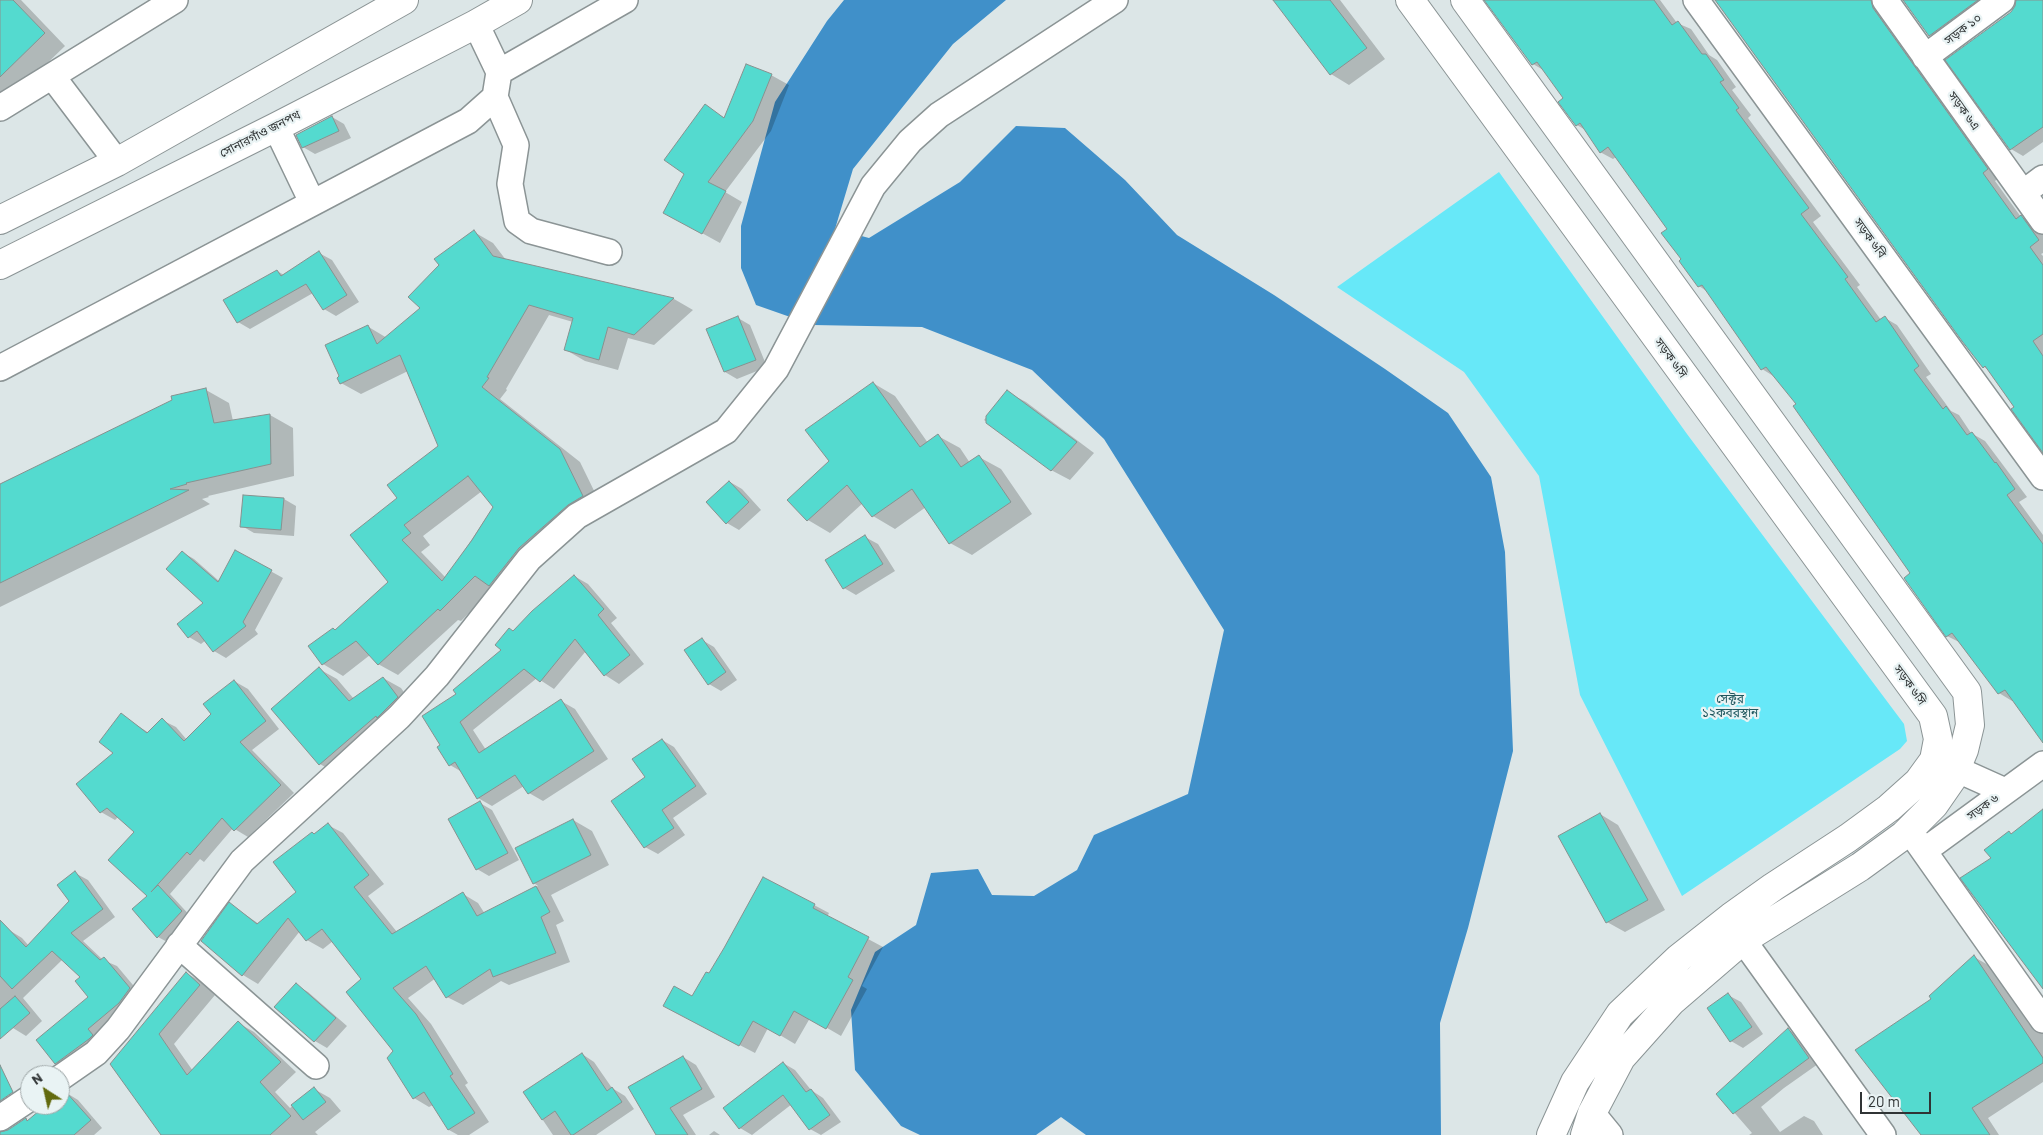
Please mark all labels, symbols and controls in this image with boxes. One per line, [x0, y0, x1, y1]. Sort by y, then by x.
street label: সড়ক ১০ [1942, 11, 1984, 47]
street label: সড়ক ৬এ [1945, 89, 1983, 133]
street label: সোনারগাঁও জনপথ [217, 107, 303, 161]
street label: সড়ক ৬বি [1851, 215, 1889, 261]
street label: সড়ক ৬সি [1652, 335, 1690, 381]
street label: সড়ক ৬সি [1891, 662, 1929, 708]
park label: সেক্টর ১২কবরস্থান [1702, 692, 1758, 720]
street label: সড়ক ৬ [1965, 791, 2001, 823]
north arrow [20, 1065, 70, 1115]
text: N [28, 1068, 45, 1088]
scale bar [1863, 1082, 1934, 1114]
text: 20 m [1868, 1092, 1900, 1110]

